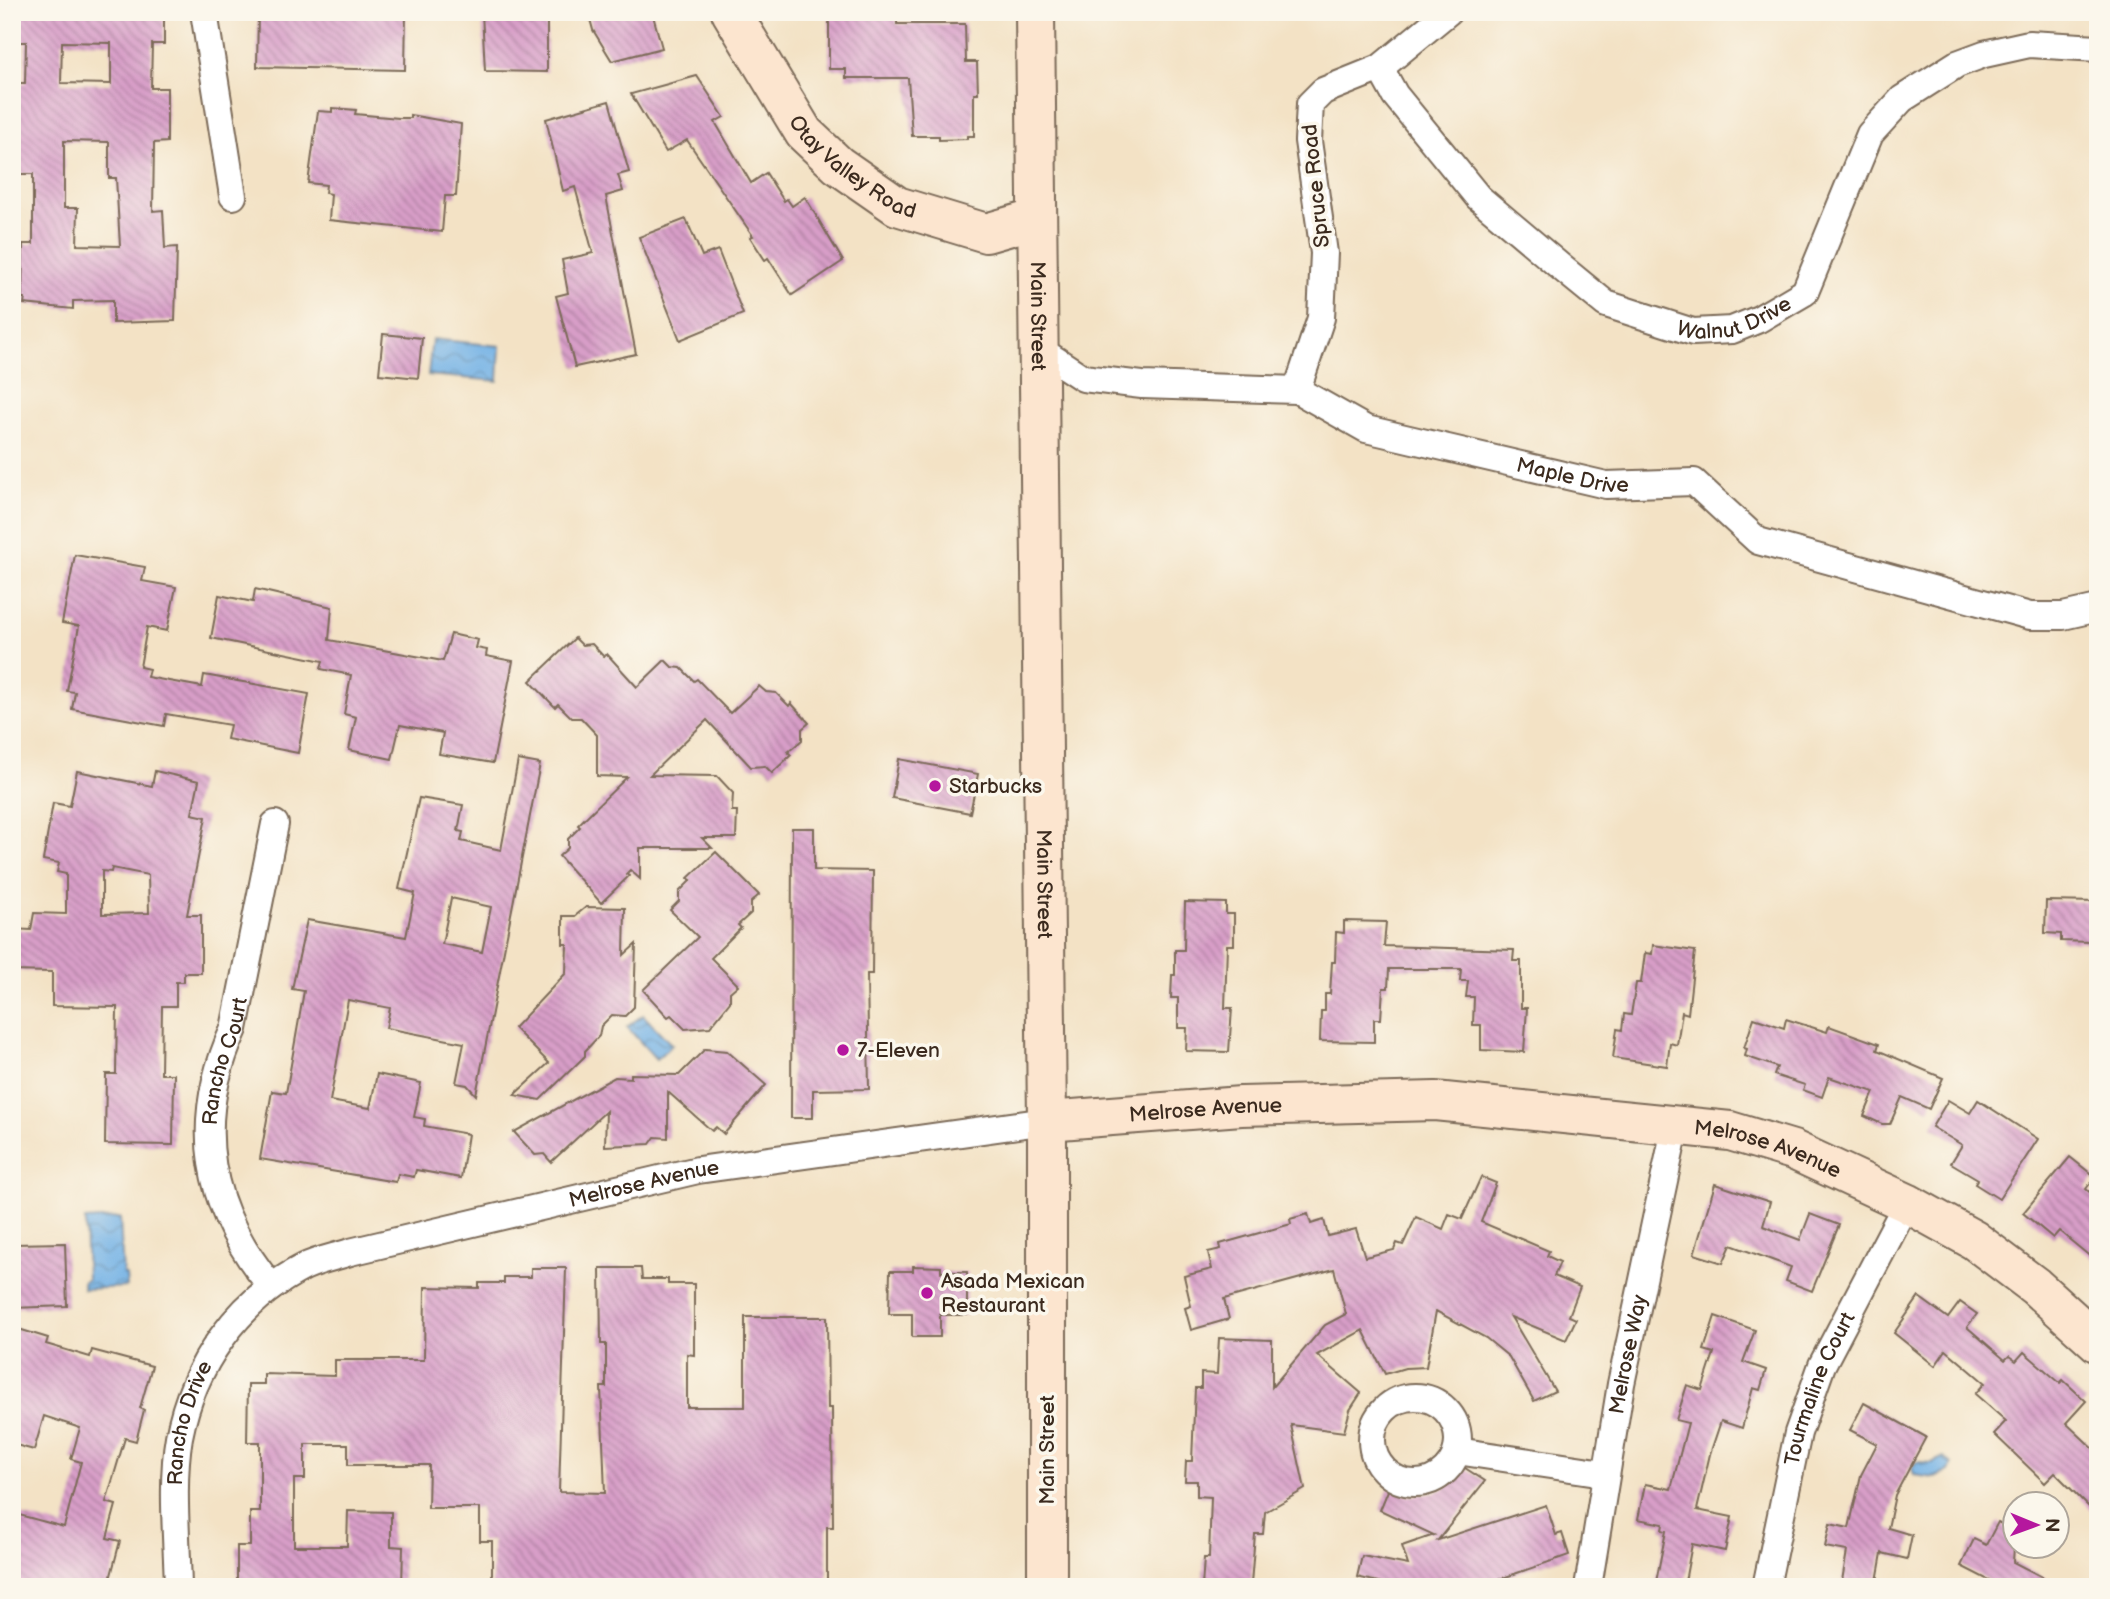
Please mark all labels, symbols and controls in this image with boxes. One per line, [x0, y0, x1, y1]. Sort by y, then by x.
street label: Otay Valley Road [784, 111, 919, 224]
street label: Spruce Road [1297, 123, 1335, 249]
street label: Main Street [1025, 261, 1051, 372]
street label: Walnut Drive [1674, 291, 1795, 345]
street label: Maple Drive [1514, 452, 1629, 498]
place label: Starbucks [949, 774, 1042, 799]
marker: Starbucks [927, 778, 943, 794]
street label: Main Street [1031, 829, 1058, 940]
street label: Rancho Court [197, 995, 253, 1126]
place label: 7-Eleven [857, 1038, 940, 1063]
marker: 7-Eleven [835, 1042, 851, 1058]
street label: Melrose Avenue [1128, 1092, 1282, 1127]
street label: Melrose Avenue [1693, 1115, 1845, 1183]
street label: Melrose Avenue [566, 1155, 721, 1213]
place label: Asada Mexican Restaurant [941, 1269, 1085, 1318]
marker: Asada Mexican Restaurant [919, 1285, 935, 1301]
street label: Melrose Way [1604, 1292, 1652, 1416]
street label: Tourmaline Court [1779, 1307, 1860, 1468]
street label: Rancho Drive [162, 1356, 217, 1486]
street label: Main Street [1035, 1395, 1060, 1505]
north arrow [2002, 1490, 2072, 1560]
text: N [2040, 1518, 2063, 1533]

